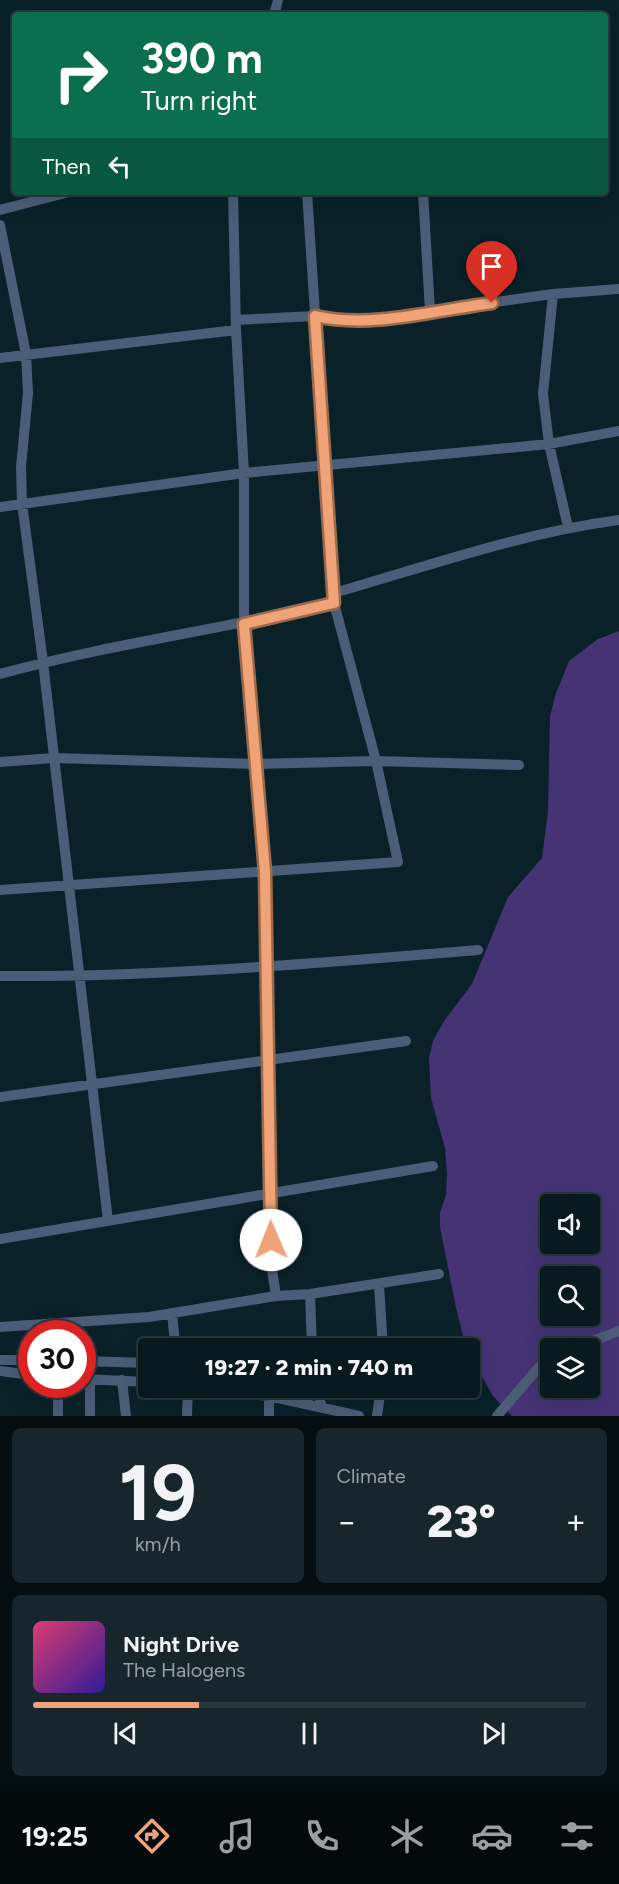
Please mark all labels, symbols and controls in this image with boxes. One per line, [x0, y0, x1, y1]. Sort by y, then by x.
text: 390 m [141, 33, 263, 84]
icon: right [42, 36, 120, 114]
text: Turn right [141, 84, 257, 117]
icon: left [103, 150, 136, 183]
text: Then [42, 153, 91, 180]
pin [466, 241, 517, 303]
icon: arrive [475, 250, 508, 283]
map controls [540, 1194, 600, 1398]
button: sound [540, 1194, 600, 1254]
position arrow [239, 1208, 303, 1272]
button: search [540, 1266, 600, 1326]
speed limit sign: 30 [18, 1320, 96, 1398]
button: layers [540, 1338, 600, 1398]
text: 19:27 · 2 min · 740 m [205, 1354, 413, 1381]
text: 19 [119, 1446, 197, 1540]
text: Climate [337, 1464, 406, 1488]
text: 23° [427, 1494, 496, 1548]
text: − [337, 1502, 357, 1541]
text: + [565, 1502, 586, 1541]
text: km/h [135, 1532, 181, 1556]
text: Night Drive [123, 1631, 239, 1658]
text: The Halogens [123, 1658, 245, 1682]
icon: previous [109, 1717, 142, 1750]
icon: pause [293, 1717, 326, 1750]
icon: next [477, 1717, 510, 1750]
icon: directions [131, 1815, 173, 1857]
icon: music [216, 1815, 258, 1857]
icon: phone [301, 1815, 343, 1857]
icon: climate [386, 1815, 428, 1857]
icon: car [471, 1815, 513, 1857]
icon: filters [556, 1815, 598, 1857]
text: 19:25 [21, 1820, 88, 1853]

